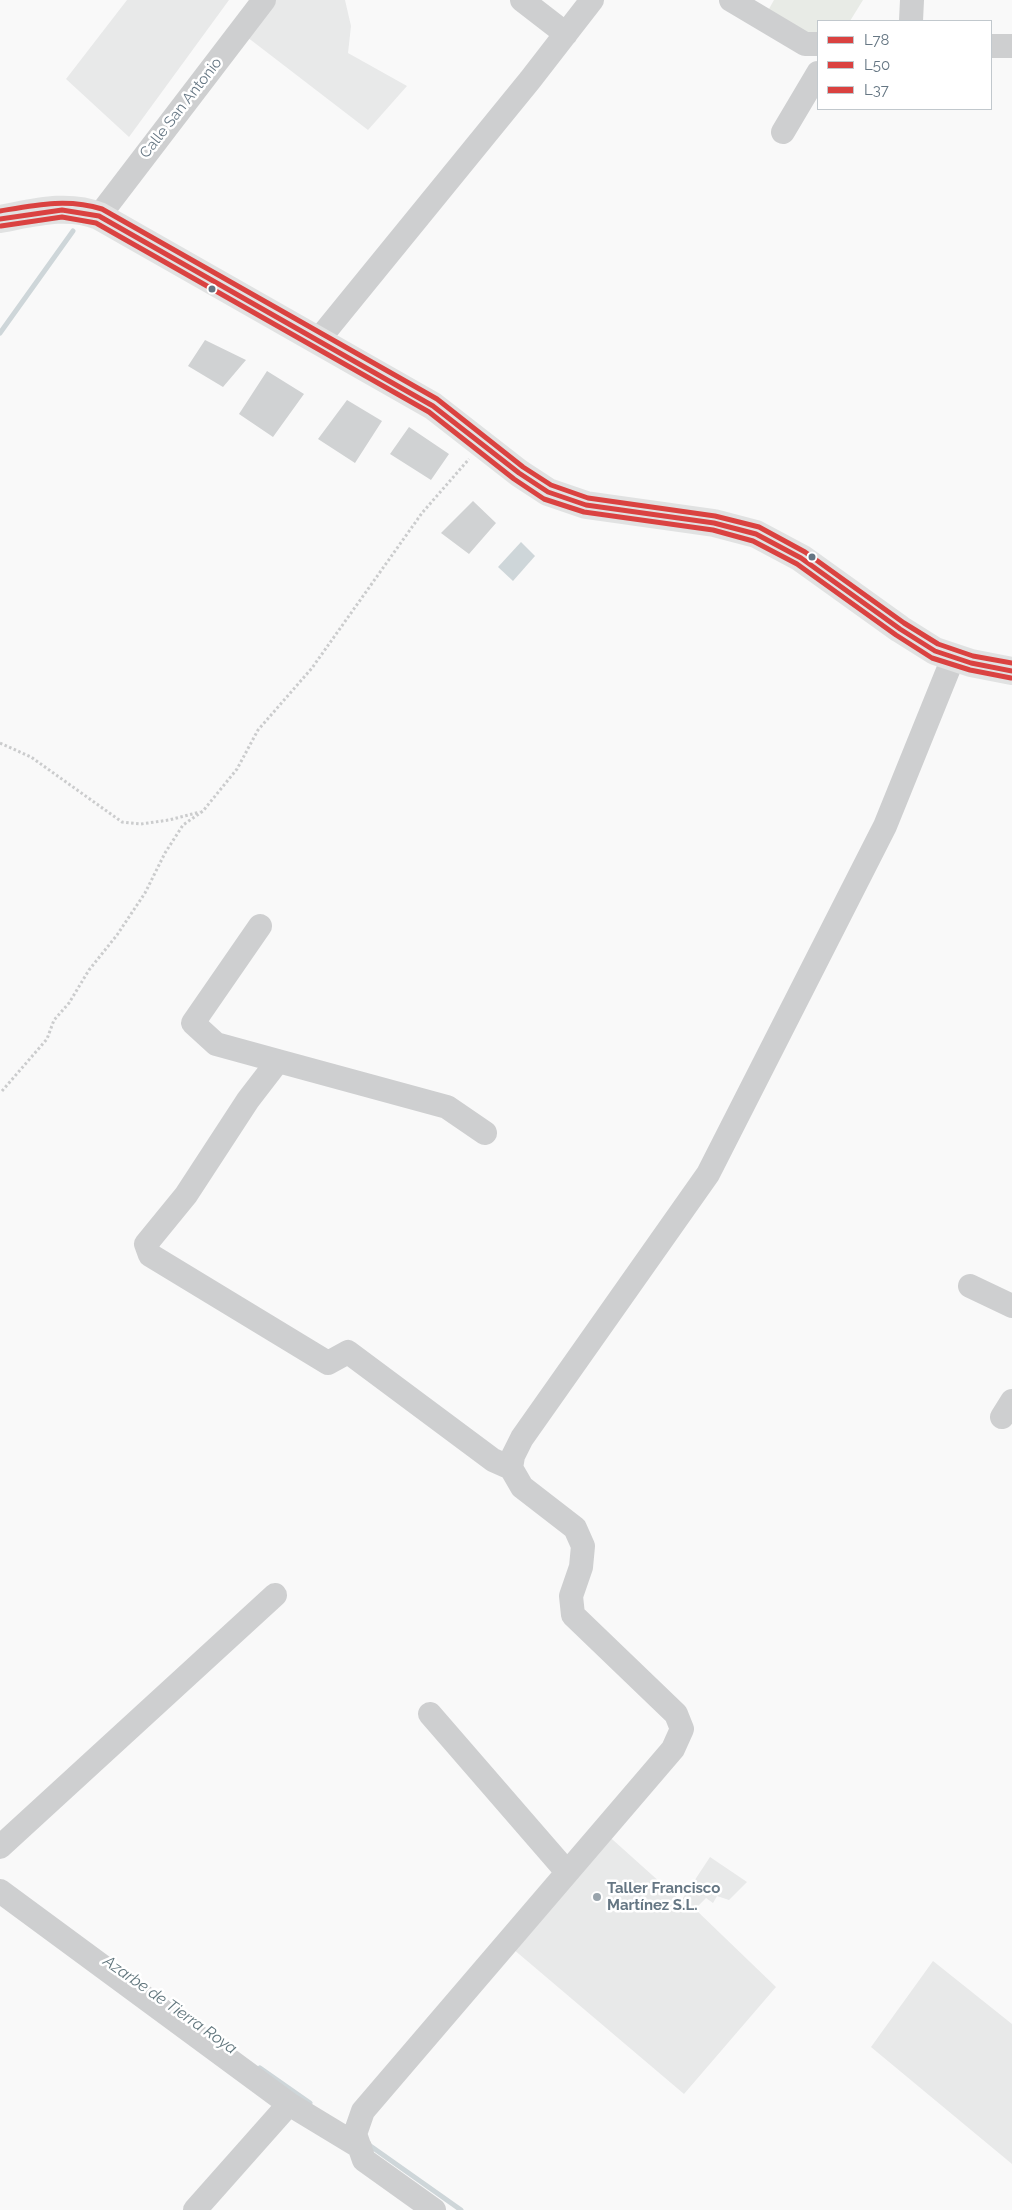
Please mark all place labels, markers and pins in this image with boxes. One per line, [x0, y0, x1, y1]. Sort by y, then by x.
unlabelled marker [207, 284, 217, 294]
unlabelled marker [807, 552, 817, 562]
place label: Taller Francisco Martínez S.L. [607, 1879, 720, 1914]
marker: Taller Francisco Martínez S.L. [591, 1891, 603, 1903]

